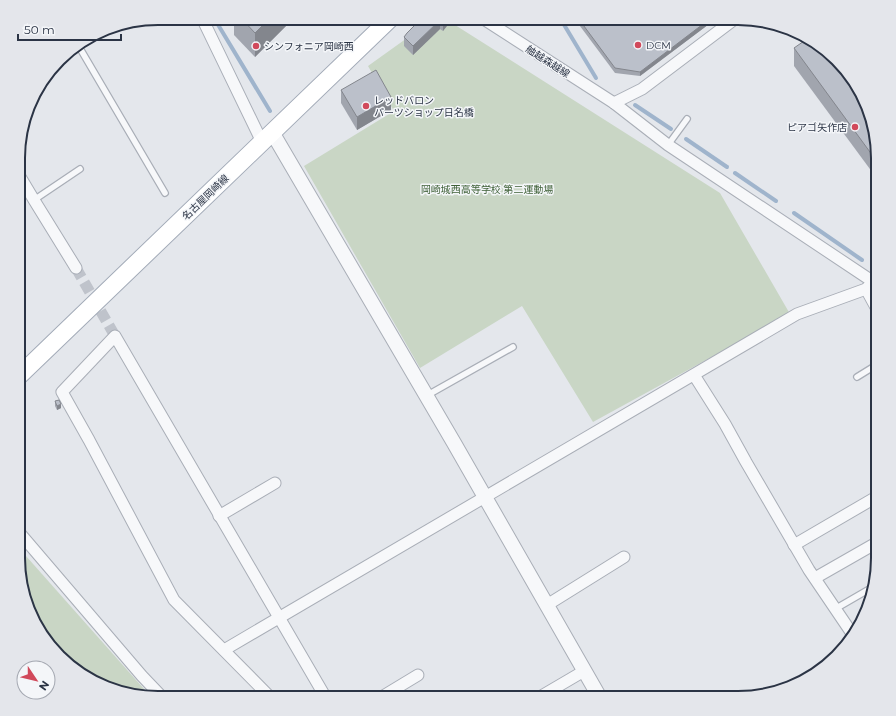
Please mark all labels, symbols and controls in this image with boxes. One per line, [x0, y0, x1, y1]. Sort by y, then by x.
scale bar [18, 16, 121, 42]
text: 50 m [24, 22, 55, 37]
place label: DCM [646, 39, 671, 52]
place label: シンフォニア岡崎西 [264, 40, 354, 53]
marker: DCM [633, 40, 643, 50]
marker: シンフォニア岡崎西 [251, 41, 261, 51]
street label: 舳越森越線 [523, 42, 572, 80]
place label: レッドバロン パーツショップ日名橋 [374, 94, 474, 119]
marker: レッドバロン パーツショップ日名橋 [361, 101, 371, 111]
place label: ピアゴ矢作店 [787, 121, 847, 134]
marker: ピアゴ矢作店 [850, 122, 860, 132]
street label: 名古屋岡崎線 [179, 172, 231, 223]
park label: 岡崎城西高等学校 第二運動場 [421, 183, 553, 196]
north arrow [16, 660, 56, 700]
text: N [36, 678, 52, 693]

